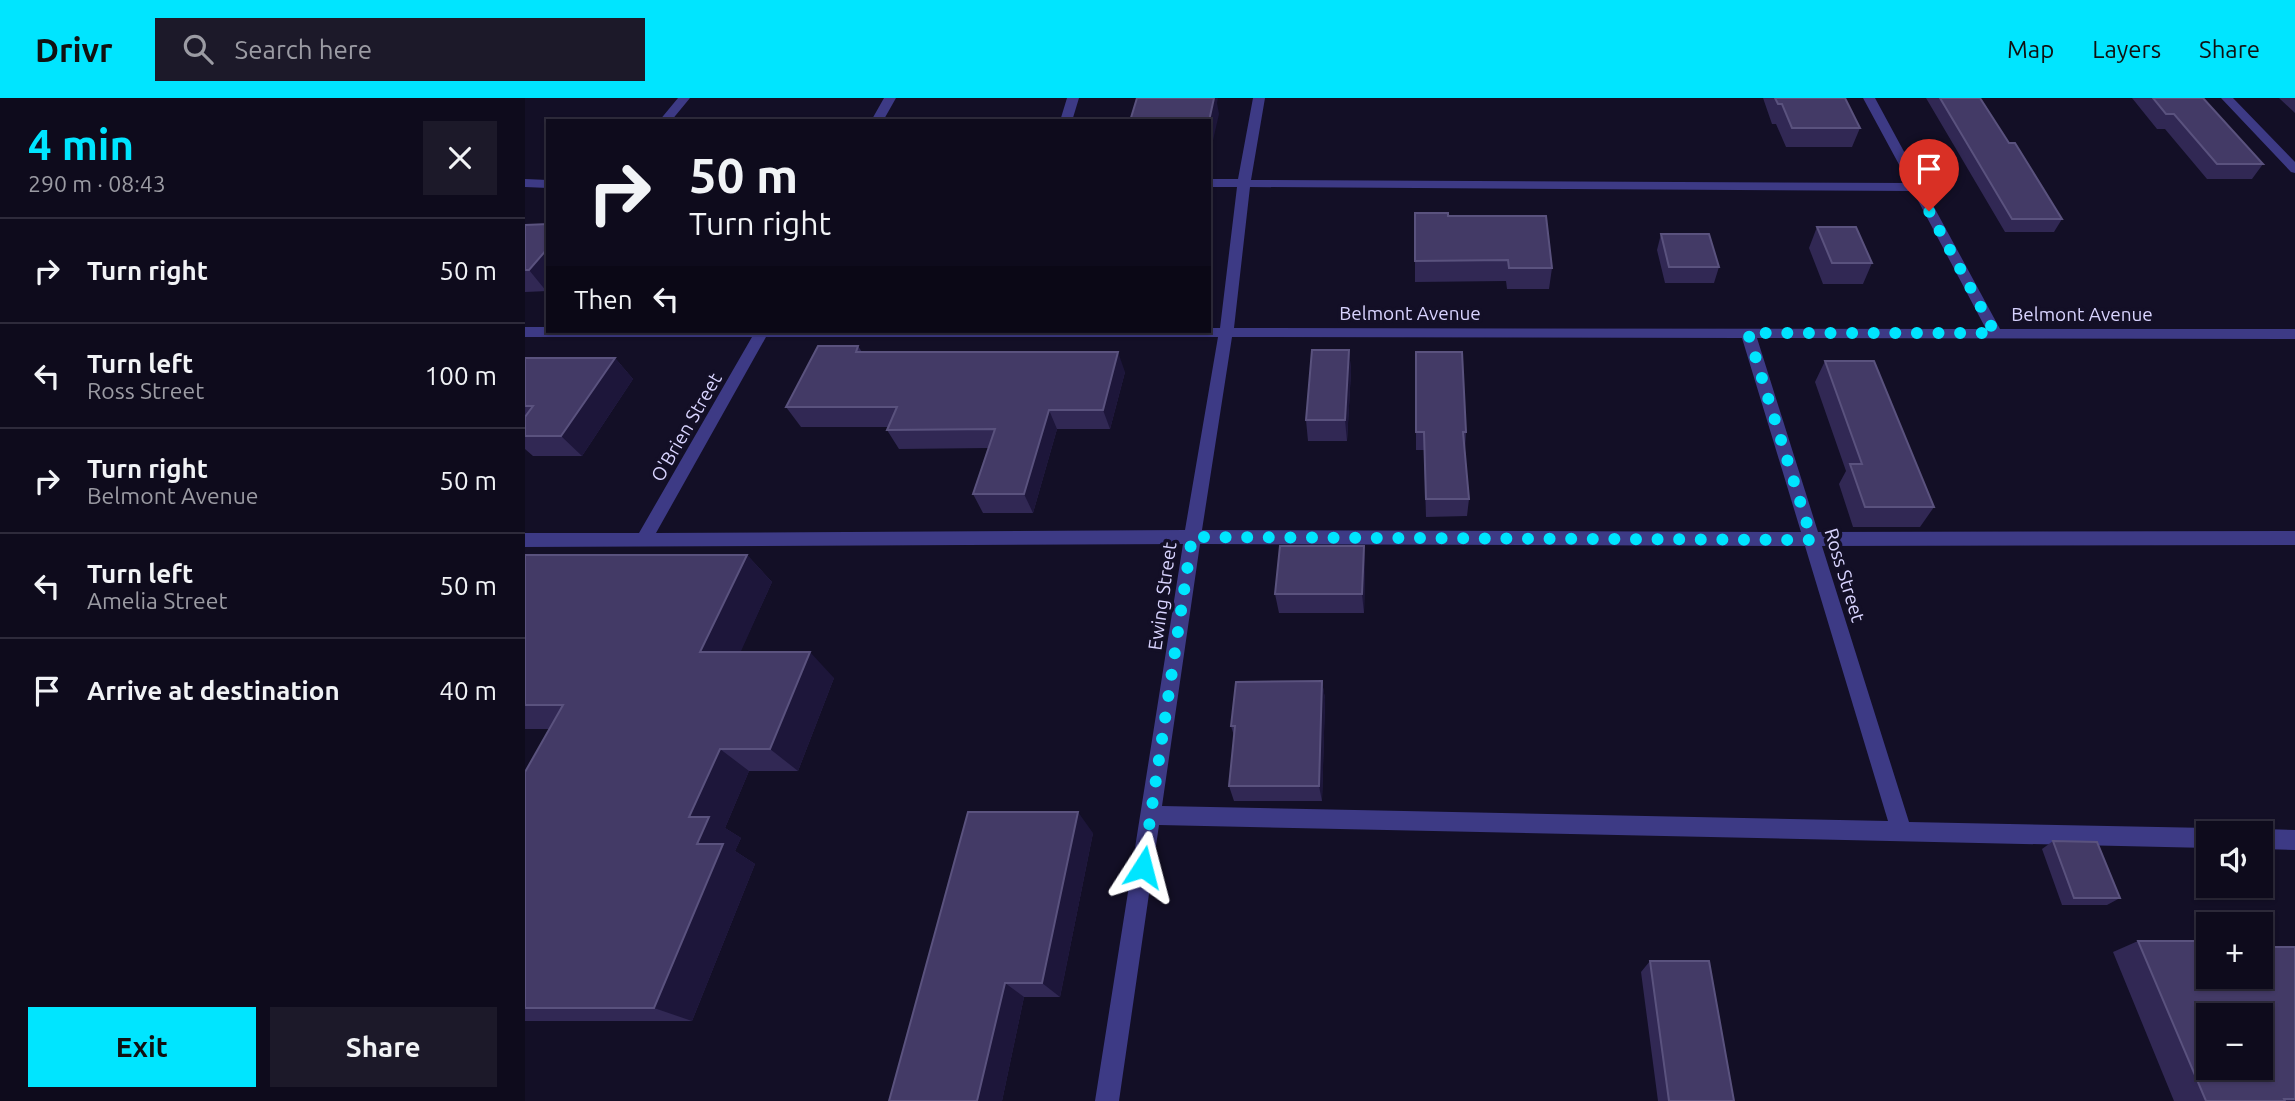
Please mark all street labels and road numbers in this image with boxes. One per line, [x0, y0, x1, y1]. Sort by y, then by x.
street label: Belmont Avenue [1339, 302, 1481, 324]
street label: Belmont Avenue [2011, 303, 2153, 325]
street label: O'Brien Street [646, 368, 726, 485]
street label: Ross Street [1820, 525, 1870, 625]
street label: Ewing Street [1144, 540, 1181, 651]

